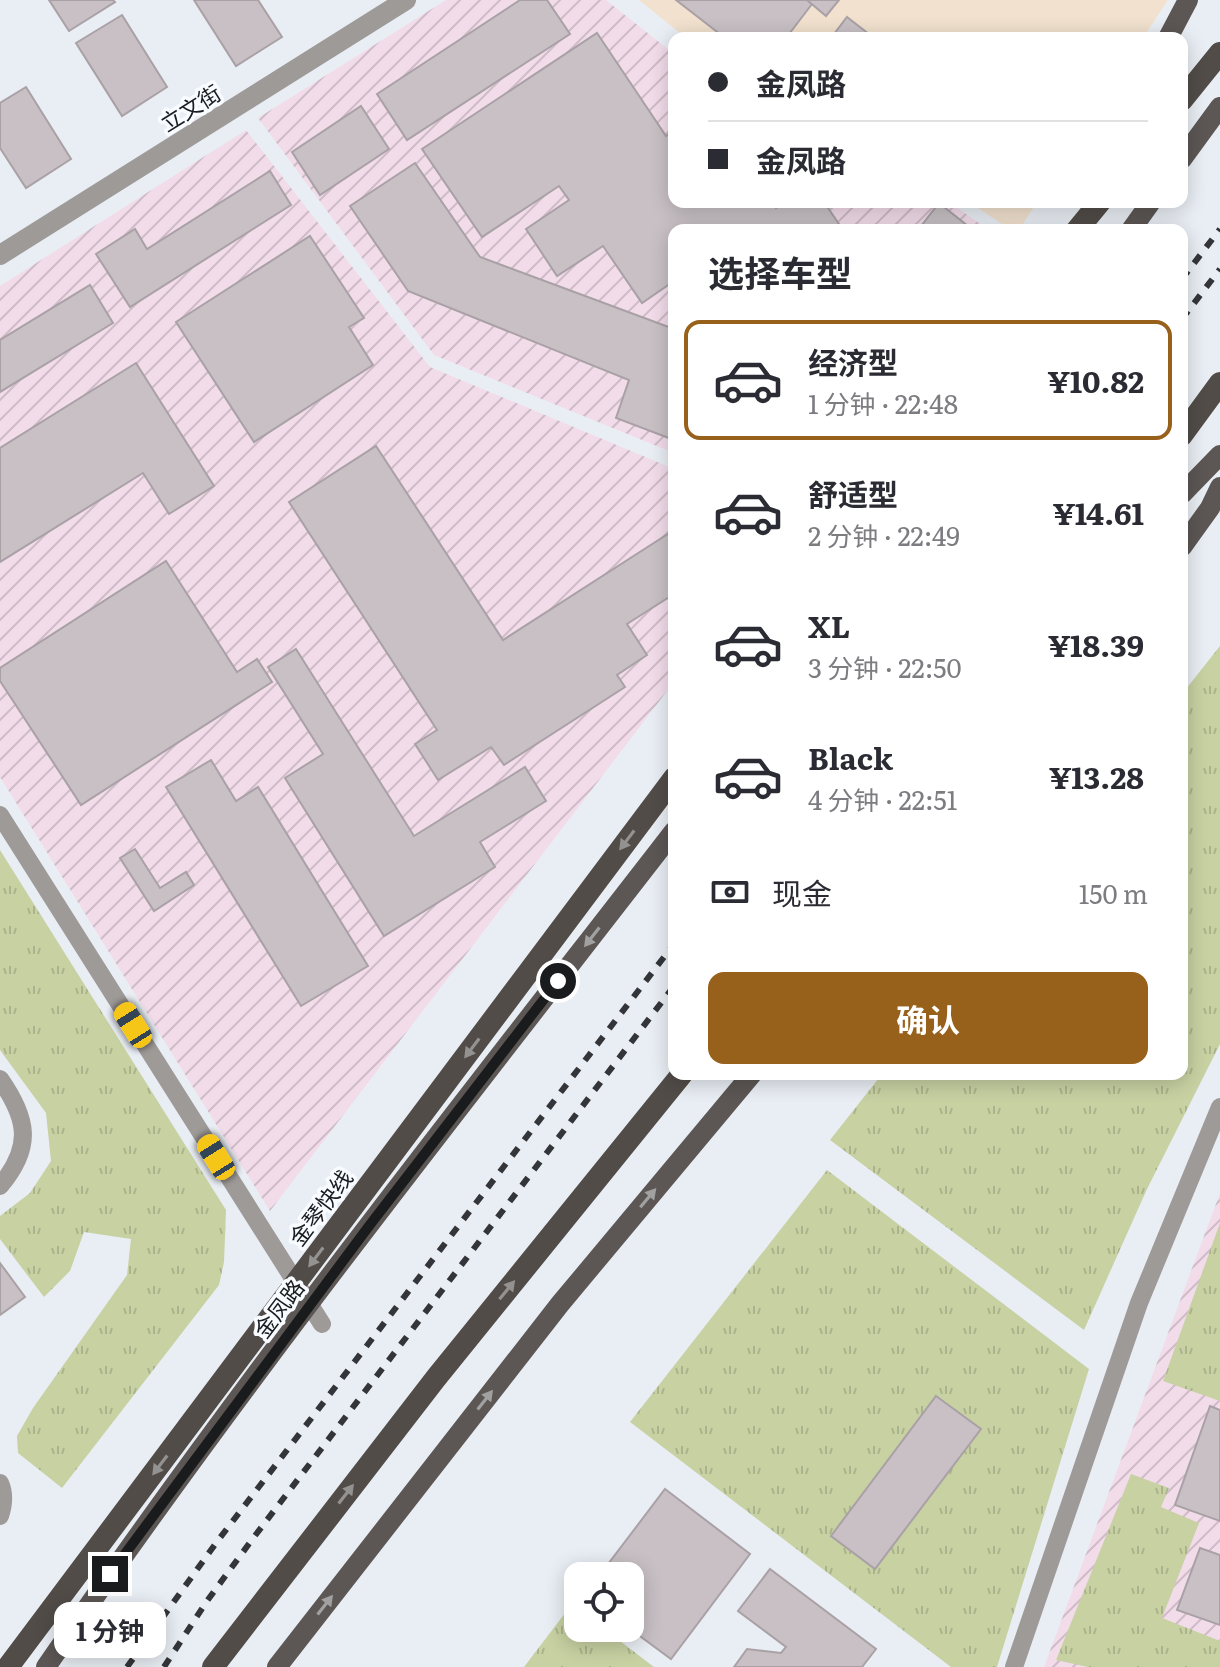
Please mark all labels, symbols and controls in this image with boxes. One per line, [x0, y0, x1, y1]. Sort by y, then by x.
text: 金凤路 [756, 60, 846, 104]
street label: 立文街 [153, 76, 227, 138]
text: 金凤路 [756, 137, 846, 181]
text: 选择车型 [708, 245, 852, 298]
text: 经济型 [808, 339, 898, 383]
icon: car [712, 344, 784, 416]
text: ¥10.82 [1047, 358, 1144, 402]
text: 1 分钟 · 22:48 [808, 383, 958, 422]
text: 舒适型 [808, 471, 898, 515]
icon: car [712, 476, 784, 548]
text: ¥14.61 [1052, 490, 1144, 534]
text: 2 分钟 · 22:49 [808, 515, 960, 554]
text: XL [808, 603, 850, 647]
icon: car [712, 608, 784, 680]
text: ¥18.39 [1048, 622, 1144, 666]
text: 3 分钟 · 22:50 [808, 647, 962, 686]
text: Black [808, 735, 893, 779]
icon: car [712, 740, 784, 812]
text: ¥13.28 [1049, 754, 1144, 798]
text: 4 分钟 · 22:51 [808, 779, 957, 818]
one-way arrow [620, 830, 636, 851]
icon: cash [708, 870, 752, 914]
text: 现金 [772, 870, 832, 914]
text: 150 m [1079, 873, 1148, 912]
one-way arrow [585, 927, 601, 947]
route start [540, 963, 576, 999]
button: 确认 [708, 972, 1148, 1064]
car [110, 998, 156, 1052]
one-way arrow [464, 1038, 480, 1059]
car [193, 1130, 239, 1184]
street label: 金琴快线 [280, 1162, 360, 1252]
one-way arrow [640, 1188, 657, 1209]
one-way arrow [308, 1246, 324, 1267]
street label: 金凤路 [245, 1272, 311, 1344]
one-way arrow [498, 1280, 515, 1300]
one-way arrow [476, 1390, 493, 1411]
one-way arrow [152, 1454, 168, 1476]
one-way arrow [338, 1484, 354, 1505]
route end [92, 1556, 128, 1592]
map controls [564, 1562, 644, 1642]
button: locate [564, 1562, 644, 1642]
one-way arrow [317, 1595, 333, 1616]
callout: 1 分钟 [54, 1602, 166, 1658]
text: 1 分钟 [76, 1610, 144, 1649]

